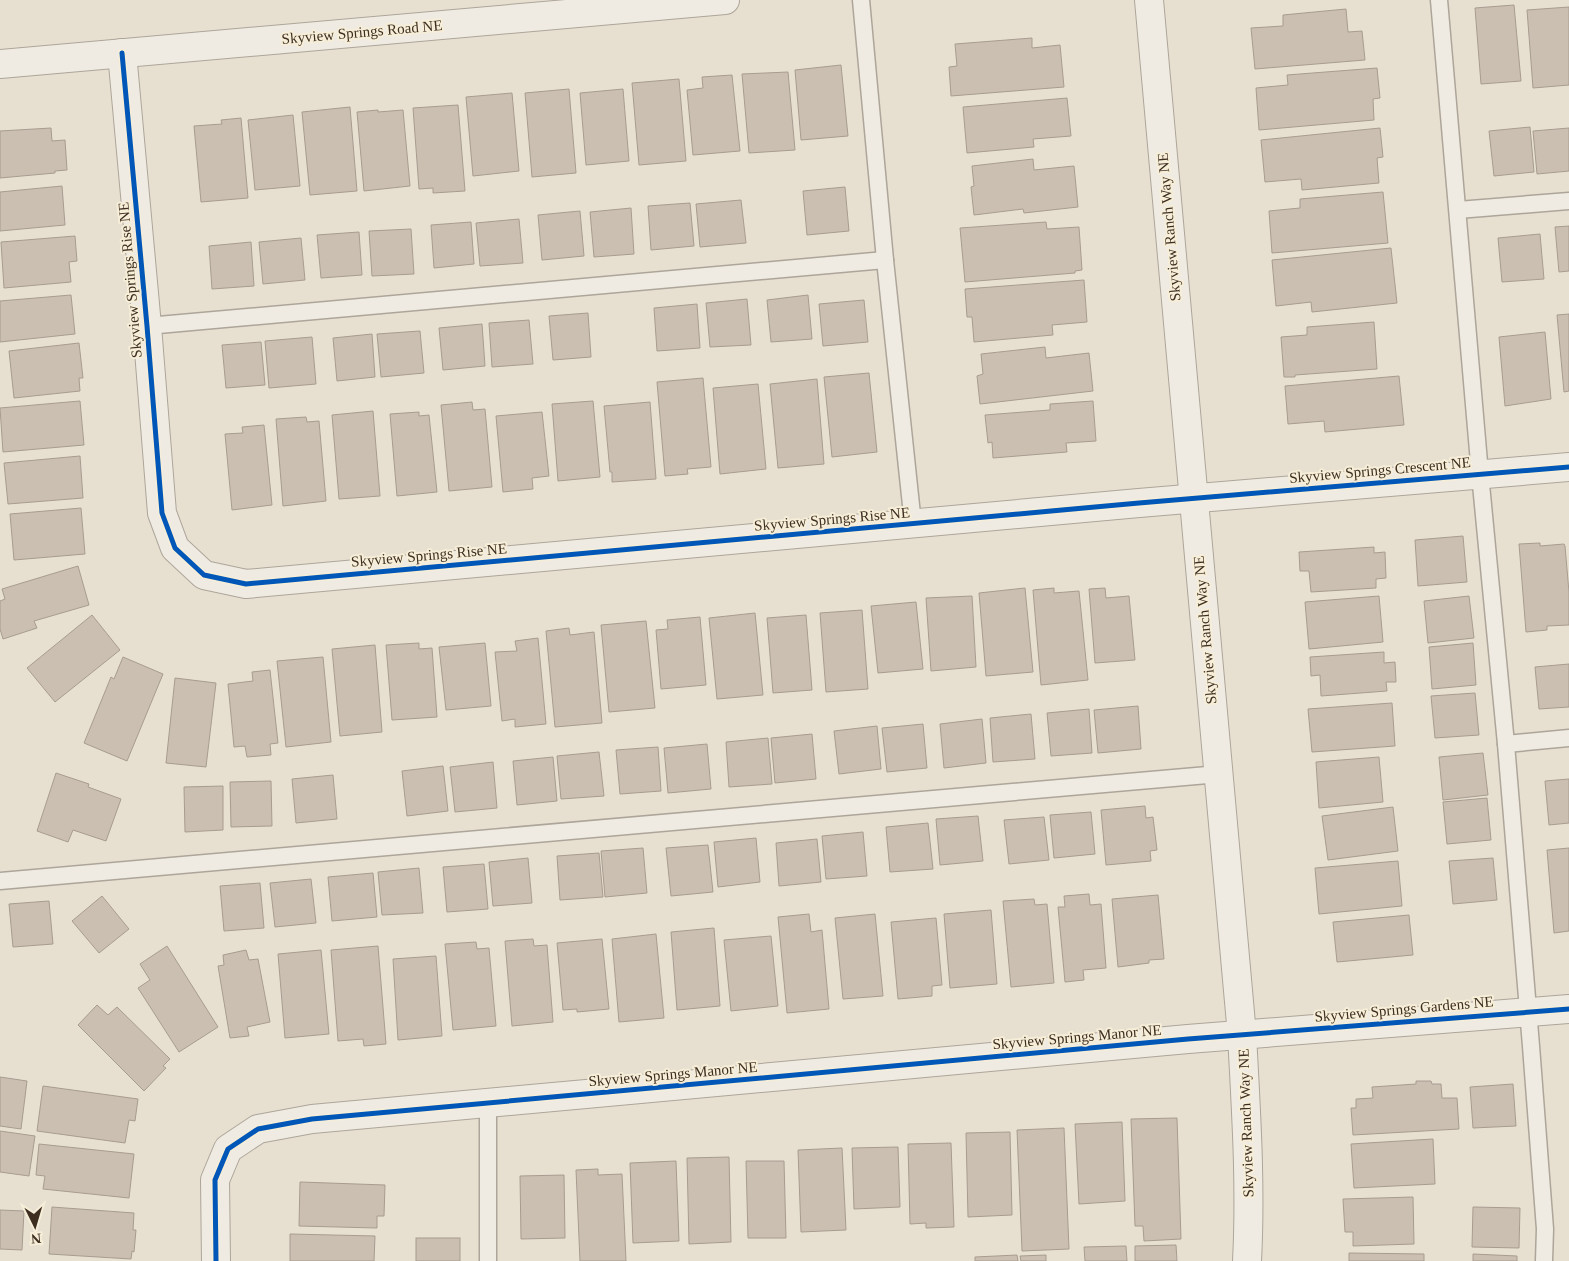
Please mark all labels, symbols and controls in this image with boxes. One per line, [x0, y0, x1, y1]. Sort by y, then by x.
street label: Skyview Springs Road NE [281, 17, 443, 47]
street label: Skyview Ranch Way NE [1155, 152, 1183, 302]
street label: Skyview Springs Rise NE [115, 201, 145, 359]
street label: Skyview Springs Crescent NE [1289, 454, 1471, 486]
street label: Skyview Springs Rise NE [753, 504, 911, 534]
street label: Skyview Springs Rise NE [350, 540, 508, 570]
street label: Skyview Ranch Way NE [1191, 555, 1219, 705]
street label: Skyview Springs Gardens NE [1314, 993, 1494, 1025]
street label: Skyview Springs Manor NE [992, 1022, 1162, 1052]
street label: Skyview Ranch Way NE [1235, 1048, 1257, 1198]
street label: Skyview Springs Manor NE [588, 1059, 758, 1089]
north arrow [10, 1201, 60, 1251]
text: N [30, 1231, 42, 1246]

